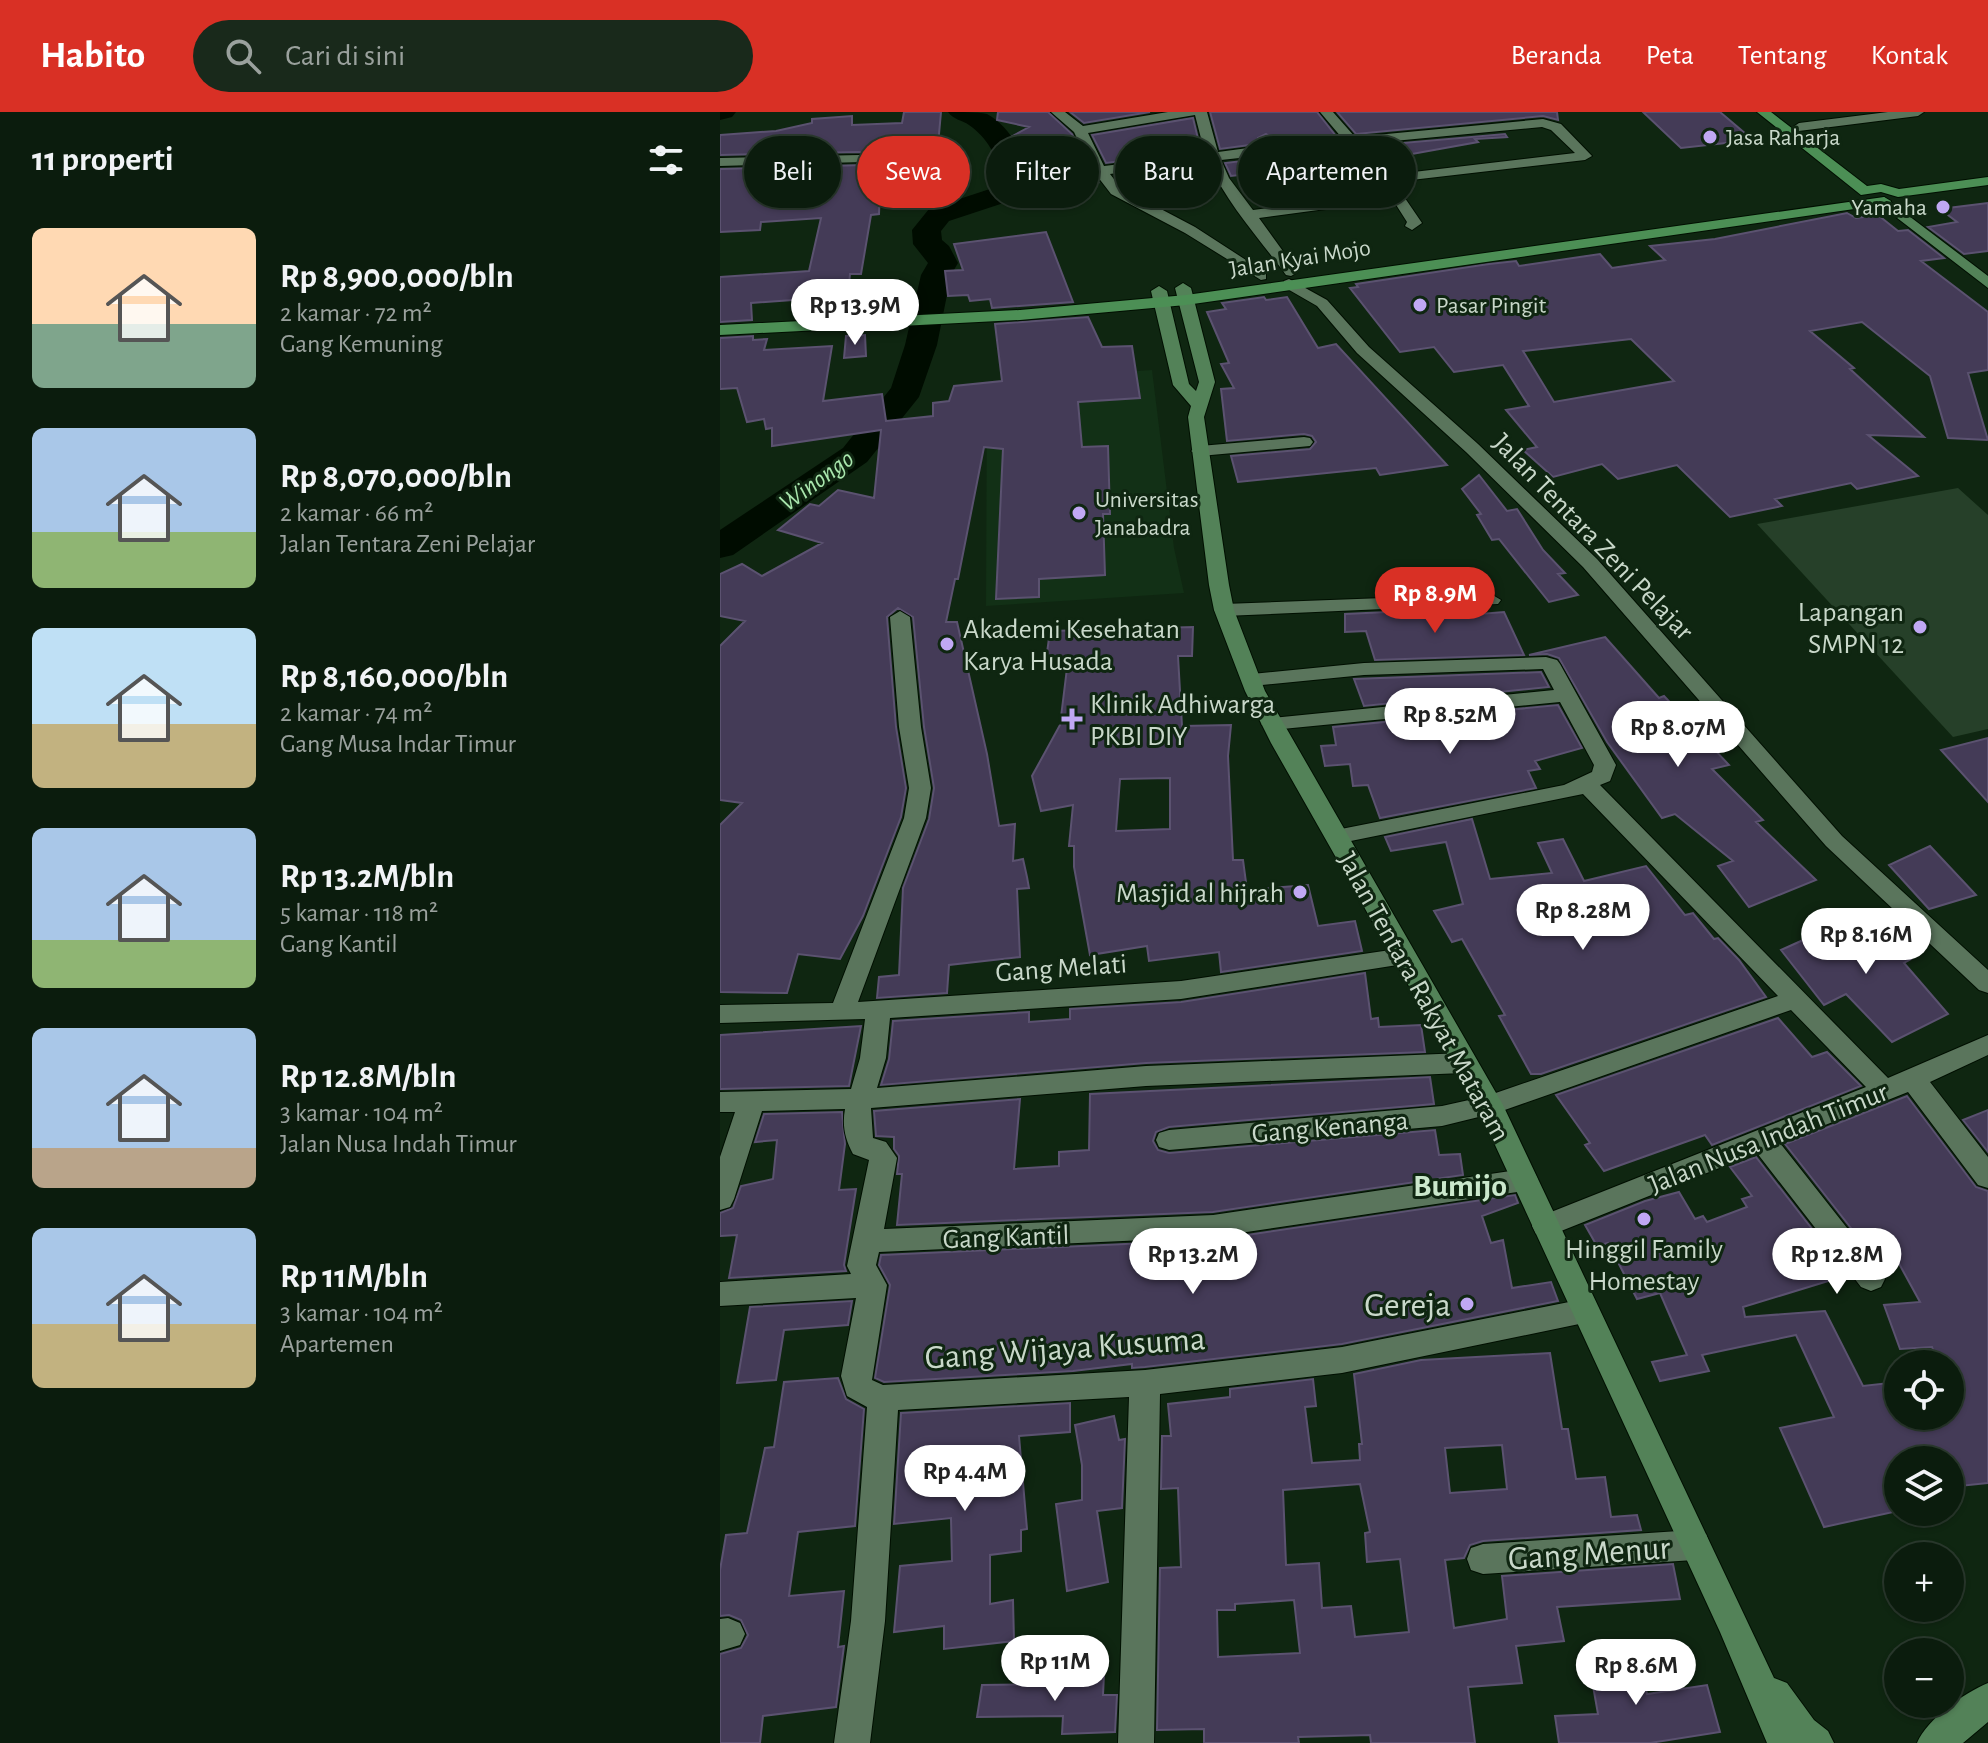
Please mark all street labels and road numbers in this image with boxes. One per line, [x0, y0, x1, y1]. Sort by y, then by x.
street label: Jalan Kyai Mojo [1228, 236, 1373, 282]
street label: Jalan Tentara Zeni Pelajar [1487, 429, 1698, 646]
street label: Jalan Tentara Rakyat Mataram [1332, 848, 1514, 1146]
street label: Gang Melati [994, 950, 1128, 988]
street label: Jalan Nusa Indah Timur [1645, 1078, 1892, 1200]
street label: Gang Kenanga [1251, 1107, 1410, 1149]
street label: Gang Kantil [942, 1222, 1070, 1254]
street label: Gang Wijaya Kusuma [924, 1322, 1207, 1376]
street label: Gang Menur [1507, 1531, 1671, 1577]

